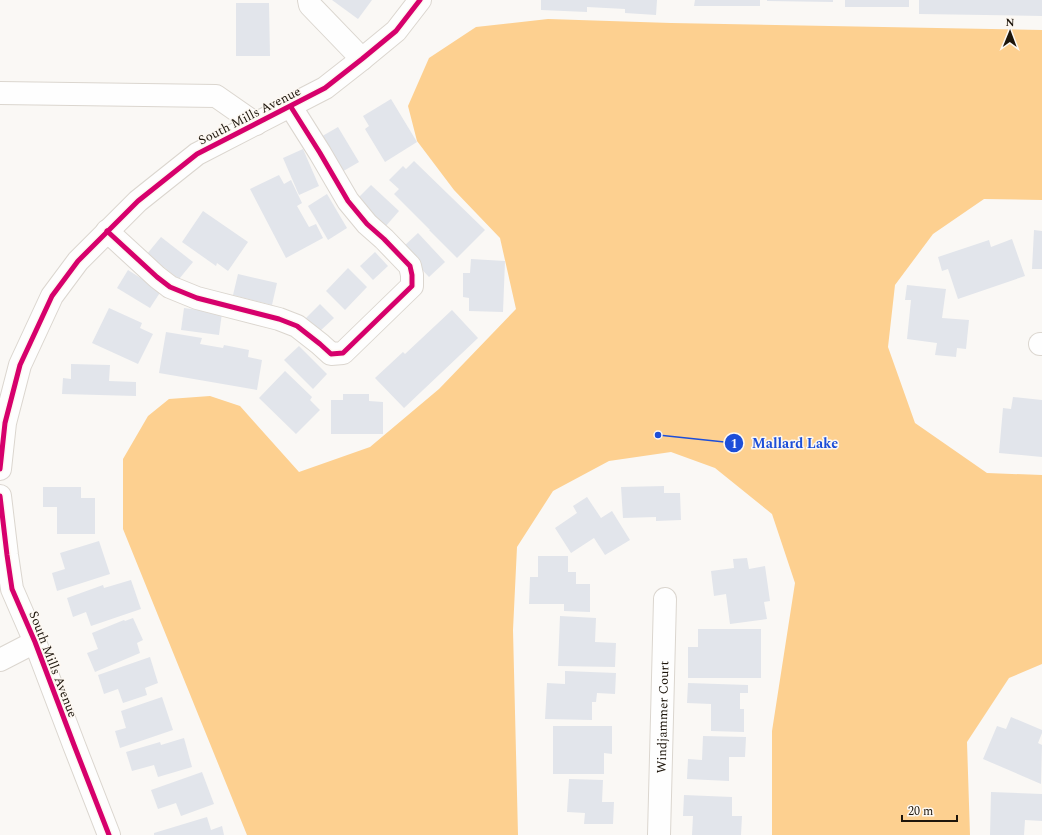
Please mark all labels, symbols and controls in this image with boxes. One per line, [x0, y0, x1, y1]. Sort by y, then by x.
north arrow [990, 12, 1030, 52]
text: N [1006, 14, 1015, 31]
street label: South Mills Avenue [195, 81, 304, 150]
callout: Mallard Lake [724, 430, 846, 456]
text: Mallard Lake [752, 433, 838, 454]
text: 1 [731, 435, 737, 454]
street label: South Mills Avenue [24, 608, 83, 721]
street label: Windjammer Court [652, 660, 674, 774]
scale bar [902, 797, 957, 823]
text: 20 m [908, 802, 933, 821]

